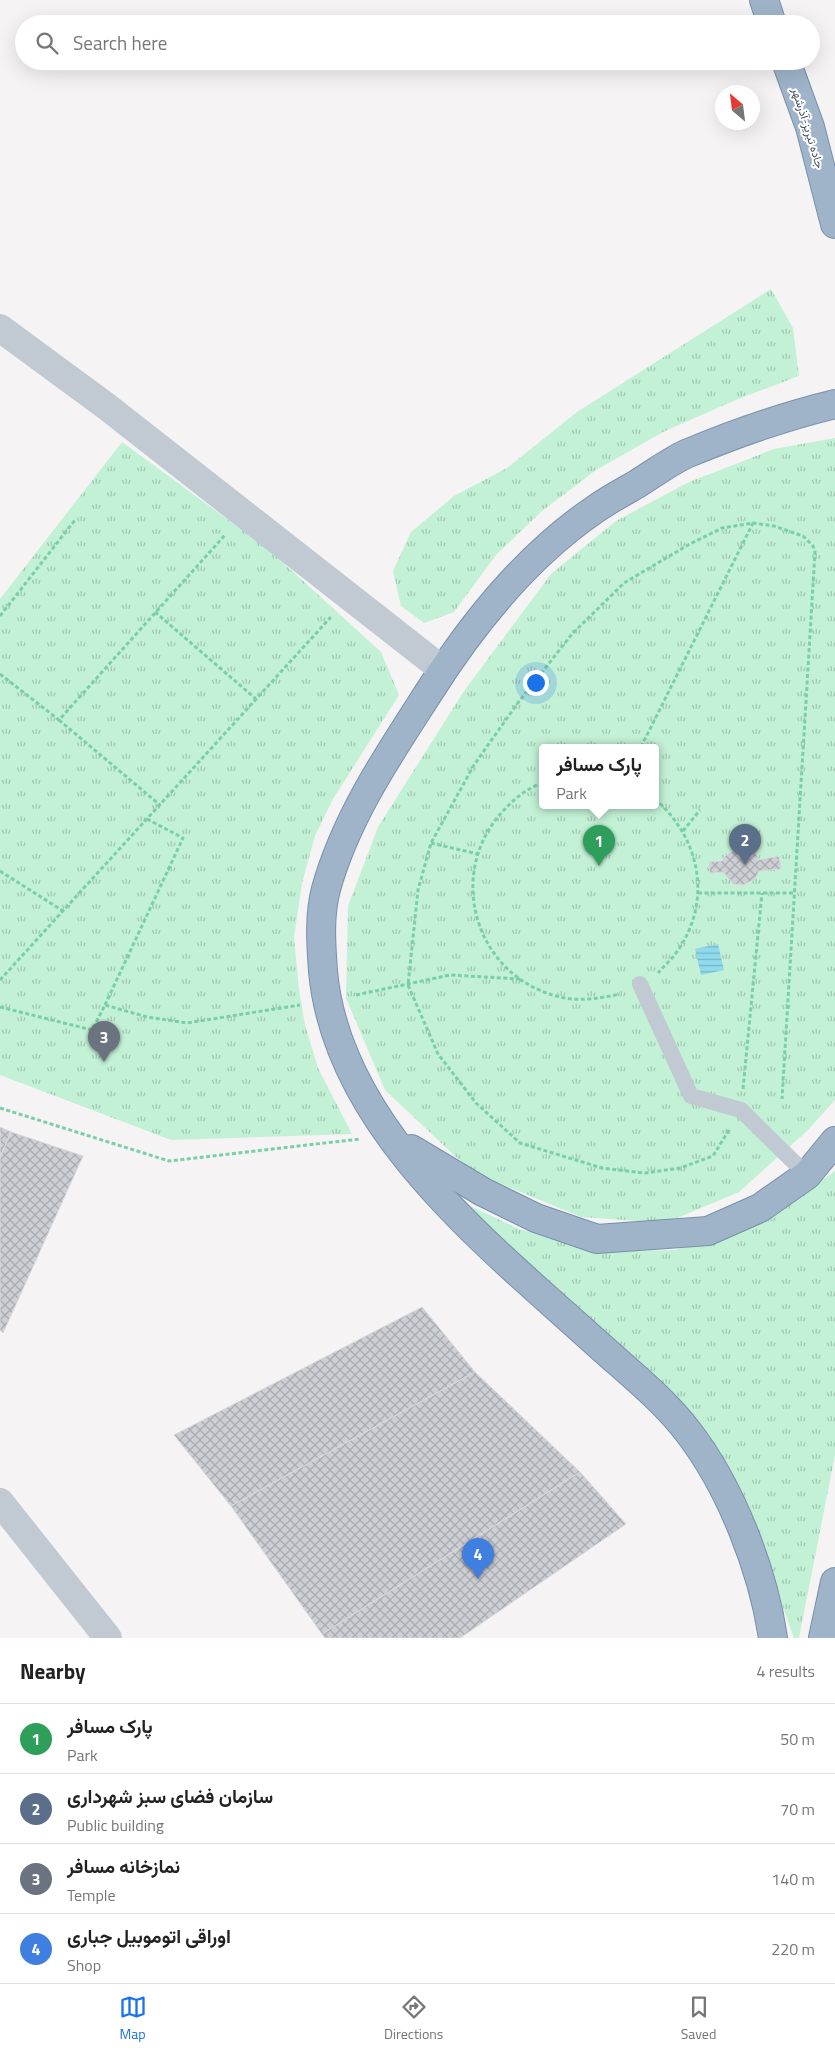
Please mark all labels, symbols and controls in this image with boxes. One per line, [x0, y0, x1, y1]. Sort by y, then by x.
search box [15, 15, 820, 70]
text: Search here [73, 28, 167, 57]
icon: search [33, 29, 61, 57]
street label: جاده تبریز-آذرشهر [787, 84, 830, 171]
north arrow [715, 85, 760, 130]
your location [523, 670, 549, 696]
popup [539, 744, 659, 809]
text: پارک مسافر [556, 749, 642, 778]
text: Park [556, 781, 587, 805]
pin: 2 [729, 824, 761, 865]
pin: 1 [583, 825, 615, 866]
pin: 3 [88, 1021, 120, 1062]
pin: 4 [462, 1538, 494, 1579]
text: Nearby [20, 1655, 85, 1687]
text: 4 results [756, 1659, 815, 1683]
text: پارک مسافر [67, 1711, 153, 1740]
text: 1 [32, 1727, 40, 1751]
text: 50 m [780, 1727, 815, 1751]
text: Park [67, 1743, 98, 1767]
text: سازمان فضای سبز شهرداری [67, 1781, 273, 1810]
text: 2 [32, 1797, 40, 1821]
text: 70 m [780, 1797, 815, 1821]
text: Public building [67, 1813, 164, 1837]
text: نمازخانه مسافر [67, 1851, 180, 1880]
text: 3 [32, 1867, 40, 1891]
text: 140 m [771, 1867, 815, 1891]
text: Temple [67, 1883, 116, 1907]
text: اوراقی اتوموبیل جباری [67, 1921, 231, 1950]
text: 4 [32, 1937, 40, 1961]
text: 220 m [771, 1937, 815, 1961]
text: Shop [67, 1953, 101, 1977]
tab: Map [119, 1993, 147, 2044]
tab: Directions [384, 1993, 443, 2044]
tab: Saved [681, 1993, 716, 2044]

